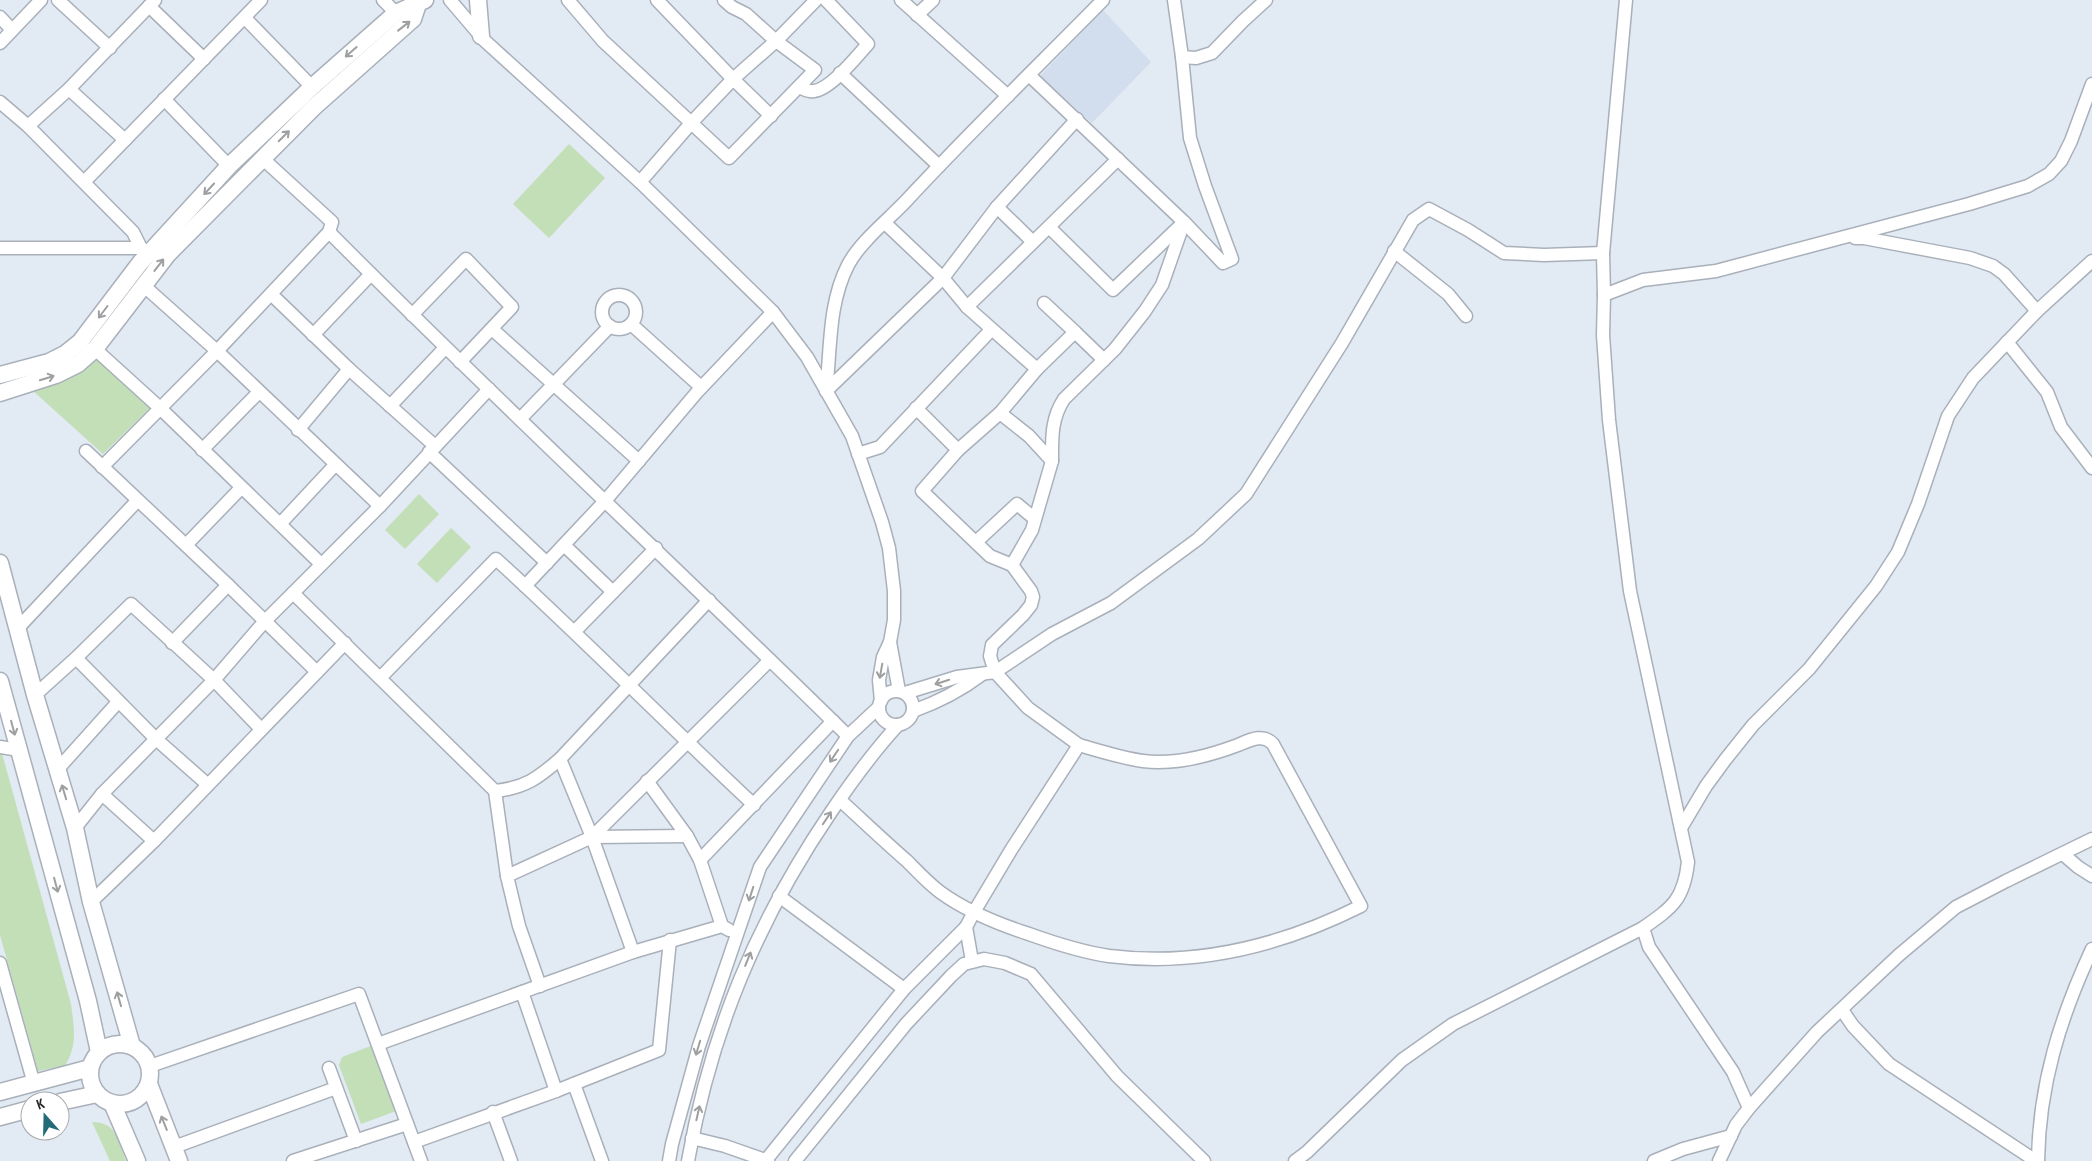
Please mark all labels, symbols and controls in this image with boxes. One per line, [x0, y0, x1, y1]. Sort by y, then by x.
one-way arrow [397, 21, 410, 32]
one-way arrow [345, 46, 358, 58]
one-way arrow [278, 130, 290, 142]
one-way arrow [203, 182, 215, 195]
one-way arrow [153, 259, 164, 272]
one-way arrow [98, 305, 109, 318]
one-way arrow [38, 373, 54, 383]
one-way arrow [875, 662, 885, 678]
one-way arrow [935, 678, 951, 687]
one-way arrow [9, 719, 18, 735]
one-way arrow [829, 748, 839, 762]
one-way arrow [59, 784, 68, 800]
one-way arrow [823, 811, 833, 825]
one-way arrow [52, 876, 61, 892]
one-way arrow [746, 886, 755, 901]
one-way arrow [744, 952, 753, 967]
one-way arrow [113, 992, 123, 1008]
one-way arrow [693, 1039, 703, 1055]
north arrow [20, 1091, 70, 1141]
text: K [34, 1094, 48, 1113]
one-way arrow [694, 1106, 703, 1122]
one-way arrow [159, 1115, 168, 1131]

